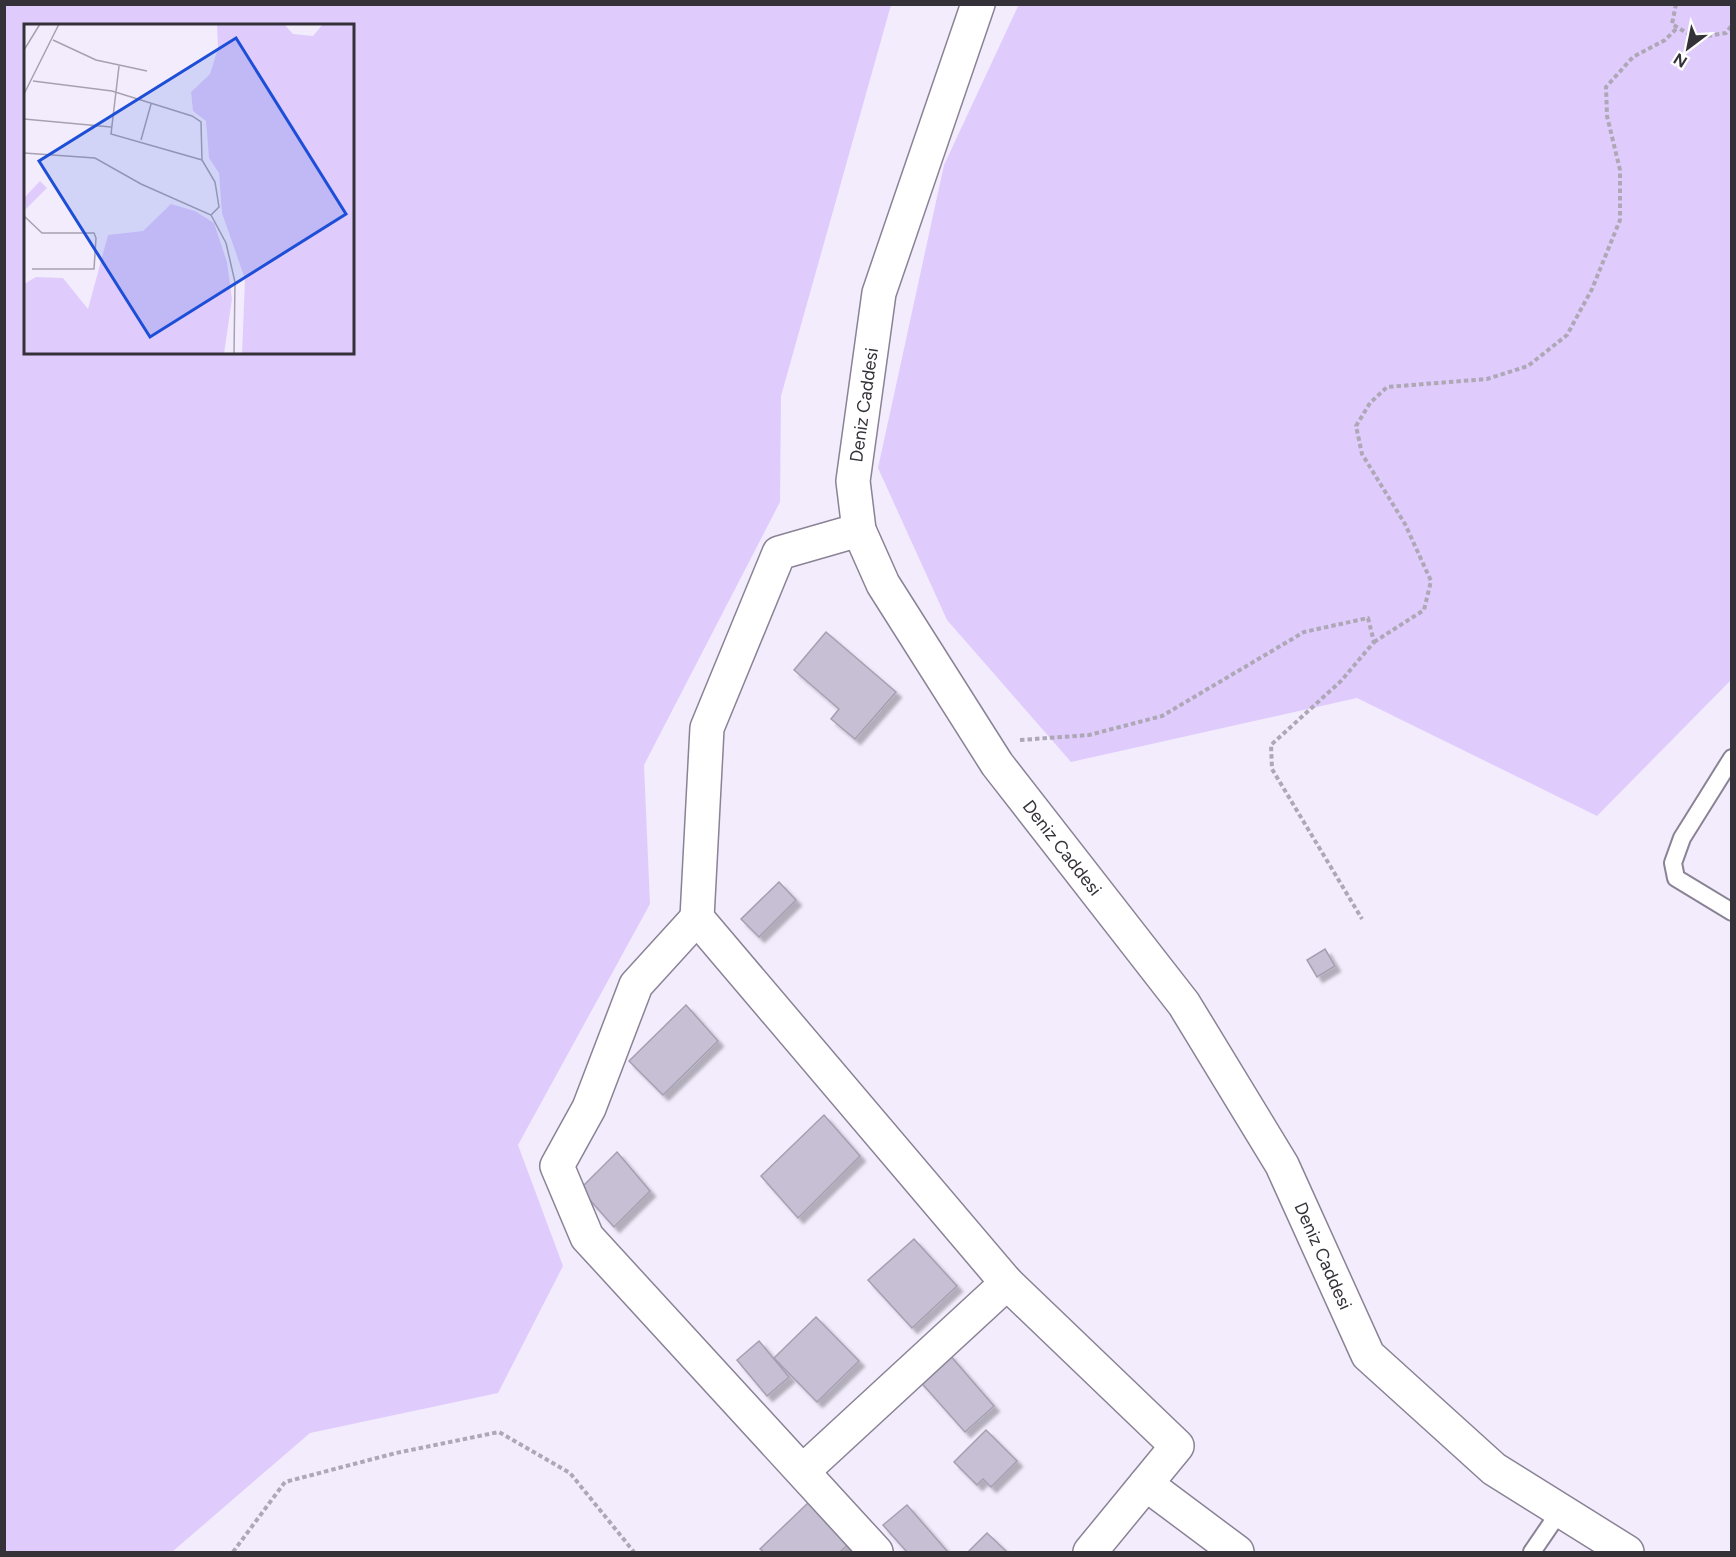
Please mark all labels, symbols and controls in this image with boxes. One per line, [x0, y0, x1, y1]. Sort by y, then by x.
north arrow [1658, 18, 1718, 78]
inset map [24, 24, 354, 354]
text: N [1670, 49, 1691, 72]
street label: Deniz Caddesi [845, 346, 883, 464]
street label: Deniz Caddesi [1018, 796, 1106, 900]
street label: Deniz Caddesi [1289, 1199, 1357, 1313]

